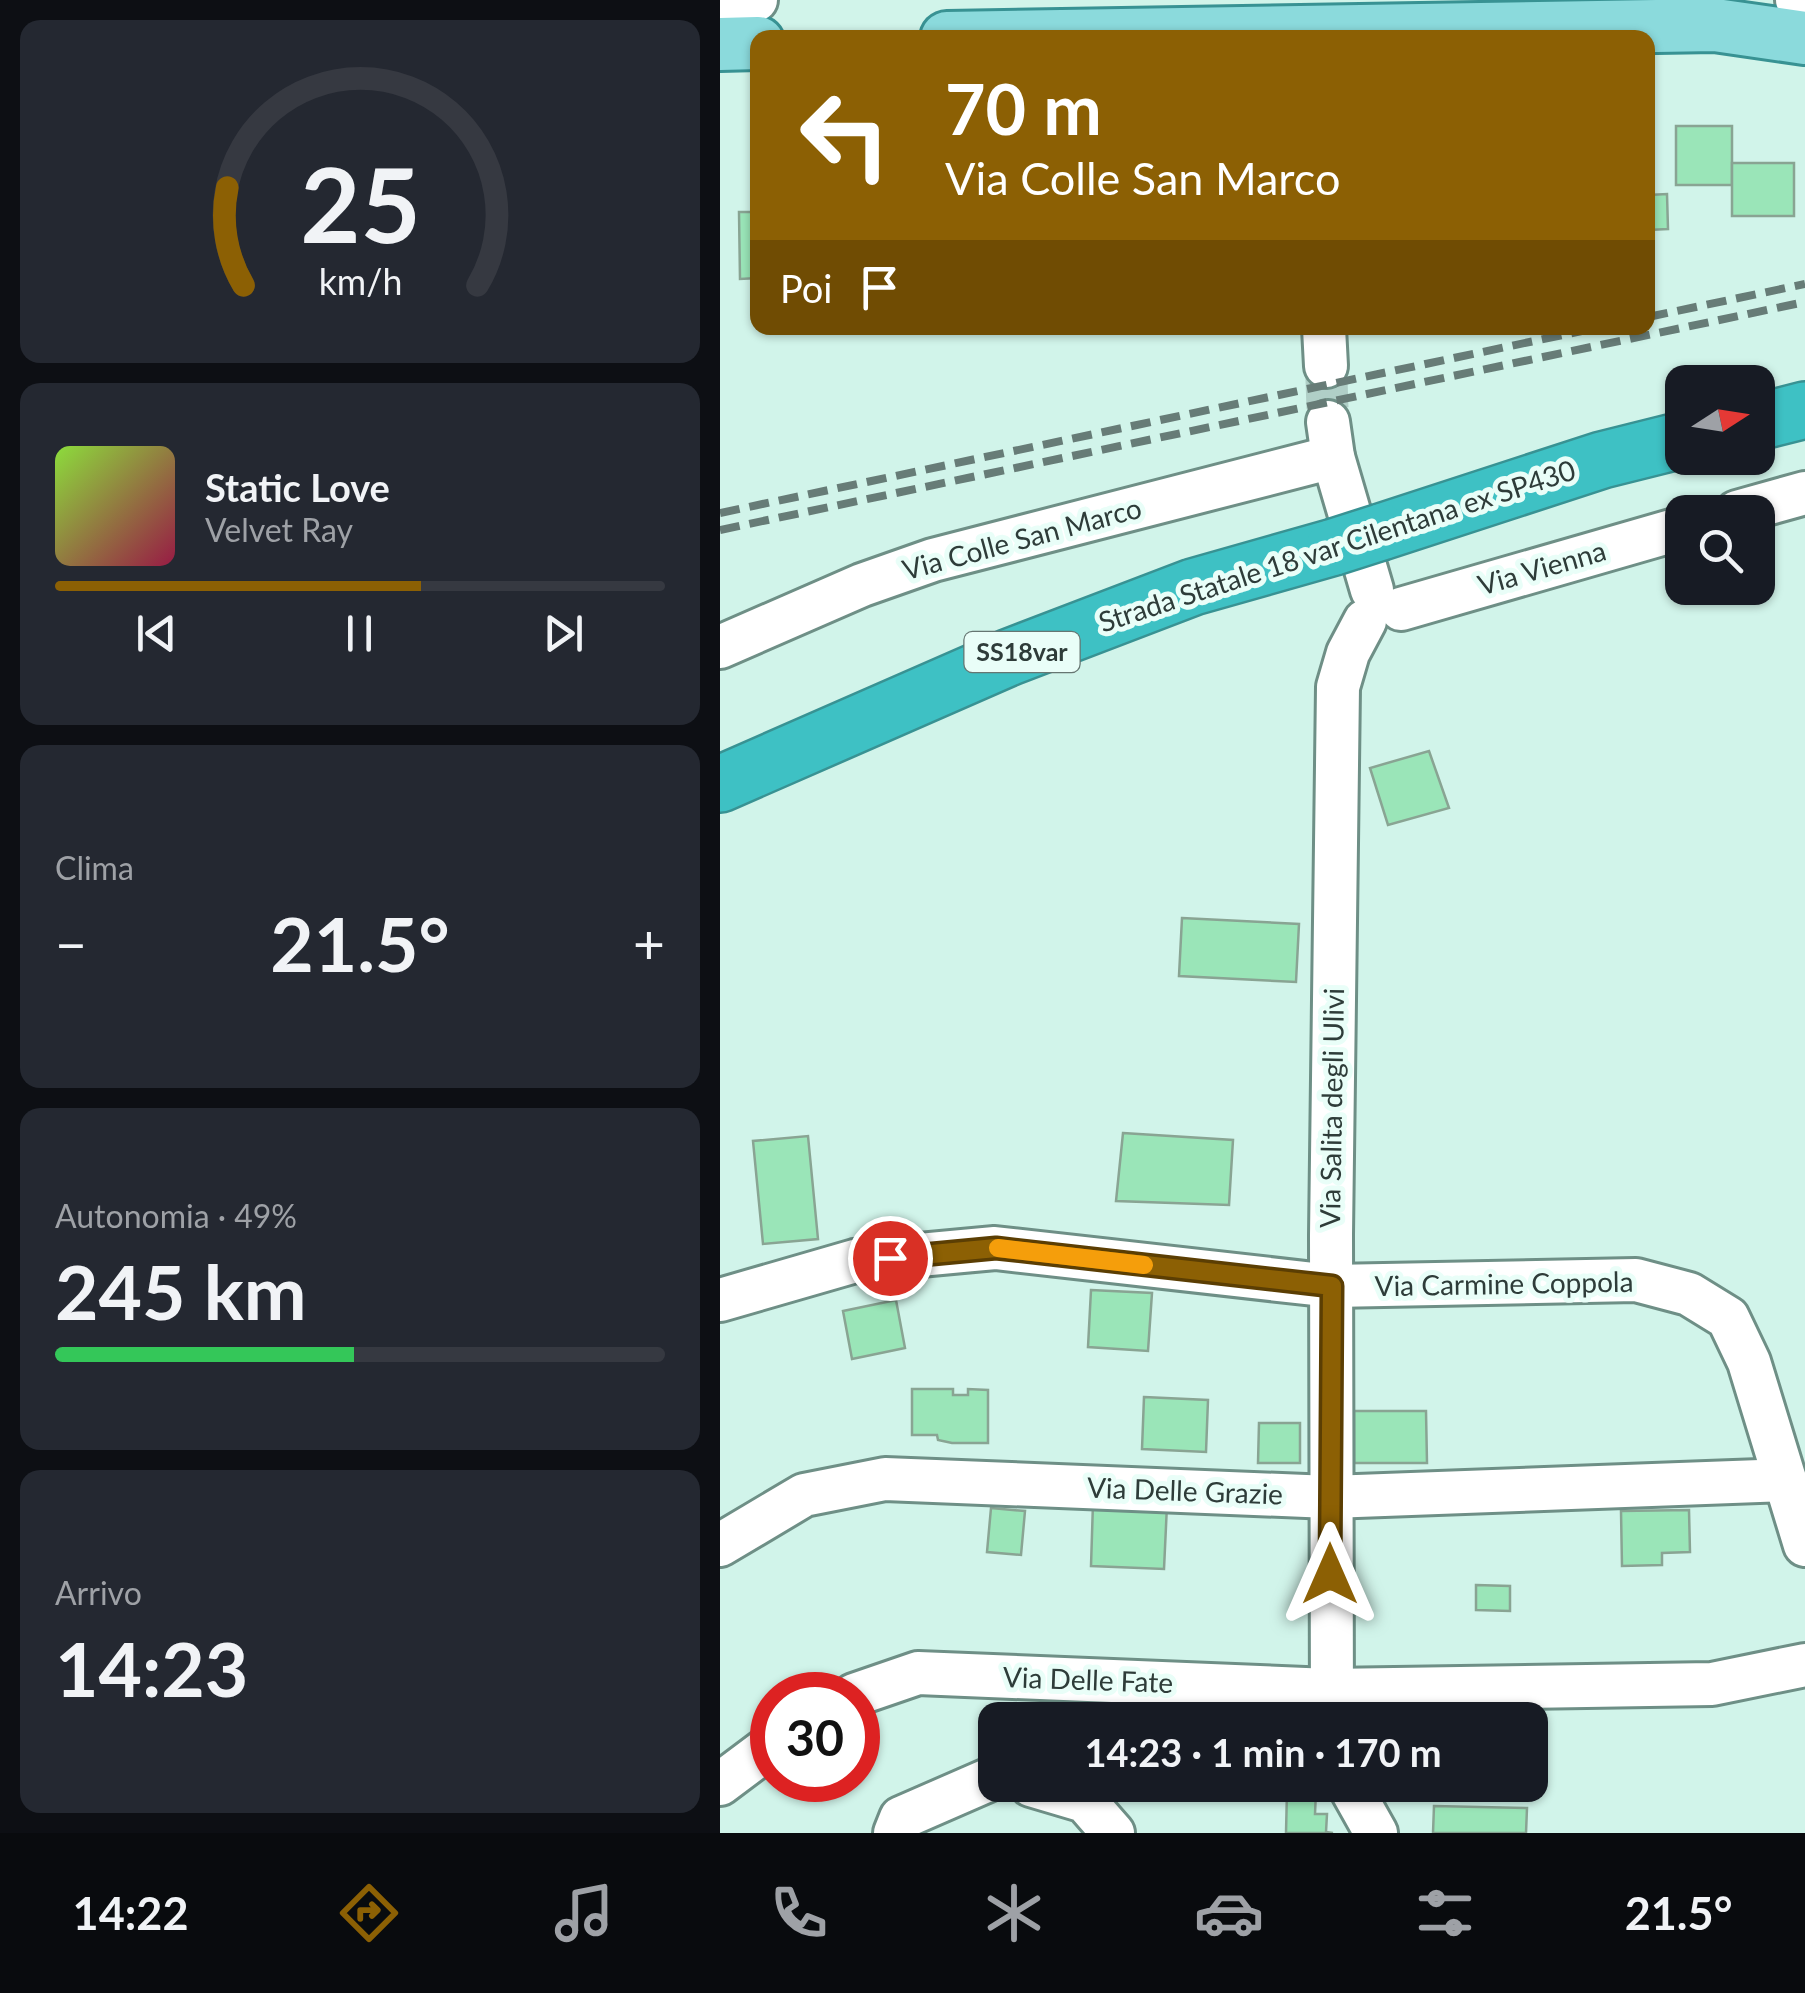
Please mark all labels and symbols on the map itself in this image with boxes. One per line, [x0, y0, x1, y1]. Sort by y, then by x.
north arrow [1665, 365, 1775, 475]
street label: Strada Statale 18 var Cilentana ex SP430 [1094, 452, 1579, 638]
street label: Via Colle San Marco [899, 490, 1145, 586]
street label: Via Vienna [1474, 533, 1610, 601]
road number: SS18var [964, 632, 1080, 672]
street label: Via Salita degli Ulivi [1312, 987, 1350, 1228]
pin [848, 1216, 933, 1301]
street label: Via Carmine Coppola [1374, 1264, 1634, 1302]
street label: Via Delle Grazie [1086, 1470, 1284, 1510]
position arrow [1278, 1522, 1382, 1626]
street label: Via Delle Fate [1002, 1659, 1174, 1699]
speed limit sign: 30 [750, 1672, 880, 1802]

